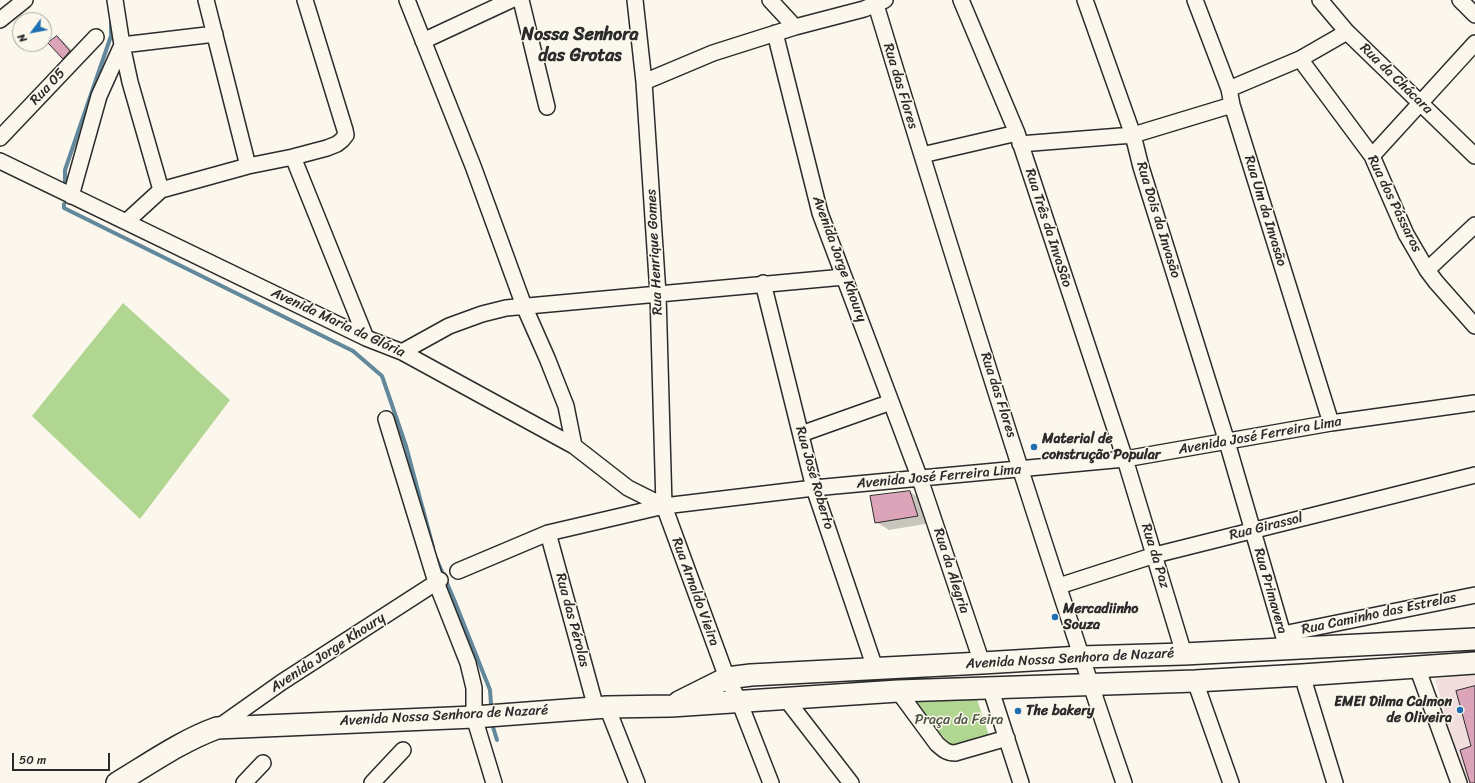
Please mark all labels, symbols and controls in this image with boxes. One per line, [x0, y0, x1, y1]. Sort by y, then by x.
north arrow [12, 12, 52, 52]
district label: Nossa Senhora das Grotas [521, 24, 639, 66]
text: N [12, 30, 32, 46]
street label: Rua da Chácara [1356, 40, 1436, 118]
street label: Rua das Flores [879, 41, 921, 131]
street label: Rua 05 [27, 65, 69, 109]
street label: Rua dos Pássaros [1363, 153, 1425, 255]
street label: Rua Um da Invasão [1240, 154, 1290, 268]
street label: Rua Dois da Invasão [1132, 160, 1184, 280]
street label: Rua Três da InvaSão [1021, 167, 1075, 289]
street label: Rua Henrique Gomes [643, 188, 667, 316]
street label: Avenida Jorge Khoury [808, 194, 870, 324]
street label: Avenida Maria da Glória [268, 285, 408, 361]
street label: Rua das Flores [976, 350, 1020, 440]
street label: Avenida José Ferreira Lima [1177, 413, 1343, 459]
street label: Rua José Roberto [791, 425, 837, 531]
place label: Material de construção Popular [1042, 431, 1161, 464]
marker: Material de construção Popular [1029, 442, 1039, 452]
street label: Avenida José Ferreira Lima [856, 461, 1022, 493]
street label: Rua Girassol [1228, 510, 1304, 544]
street label: Rua da Paz [1137, 522, 1173, 590]
street label: Rua da Alegria [929, 526, 973, 616]
street label: Rua Arnaldo Vieira [668, 535, 722, 649]
street label: Rua Primavera [1250, 546, 1290, 636]
street label: Rua das Pérolas [551, 571, 593, 669]
street label: Rua Caminho das Estrelas [1300, 589, 1458, 639]
place label: Mercadiinho Souza [1063, 601, 1138, 634]
street label: Avenida Jorge Khoury [268, 610, 388, 696]
marker: Mercadiinho Souza [1050, 612, 1060, 622]
street label: Avenida Nossa Senhora de Nazaré [965, 645, 1175, 673]
place label: EMEI Dilma Calmon de Oliveira [1334, 694, 1452, 726]
street label: Avenida Nossa Senhora de Nazaré [339, 702, 549, 730]
place label: The bakery [1026, 703, 1094, 719]
marker: EMEI Dilma Calmon de Oliveira [1455, 705, 1465, 715]
marker: The bakery [1013, 706, 1023, 716]
park label: Praça da Feira [915, 712, 1003, 728]
scale bar [14, 745, 112, 771]
text: 50 m [19, 749, 46, 771]

